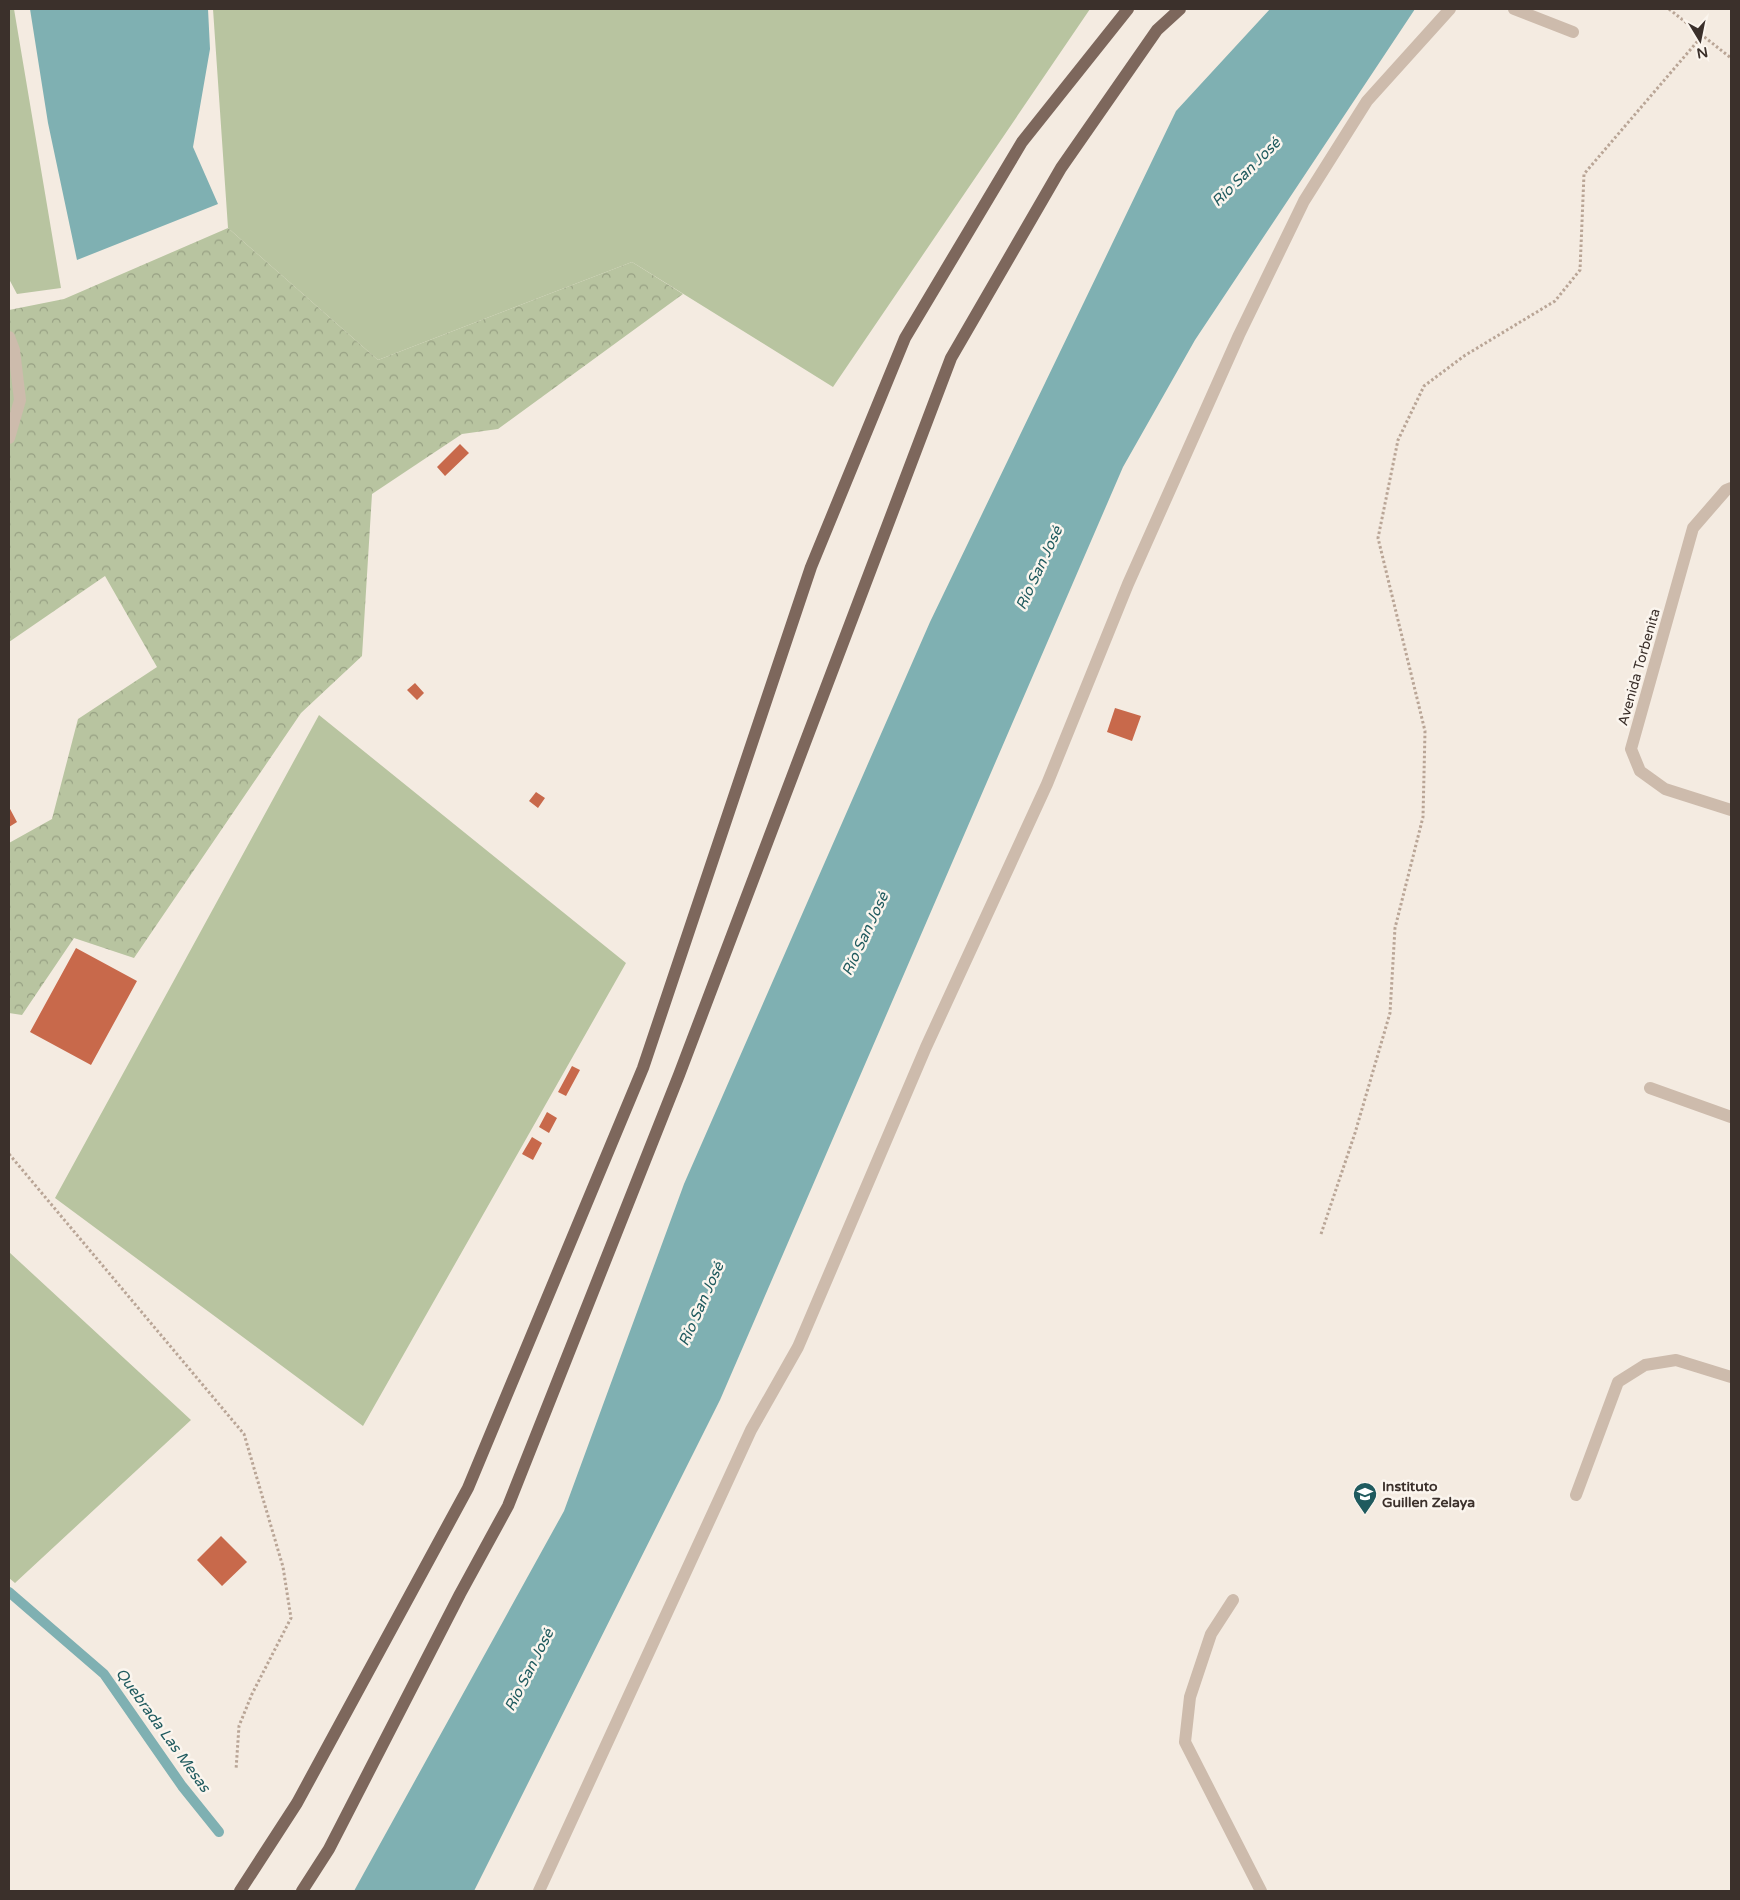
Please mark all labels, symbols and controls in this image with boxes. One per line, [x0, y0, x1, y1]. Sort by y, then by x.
north arrow [1675, 15, 1725, 65]
text: N [1695, 43, 1709, 62]
water label: Río San José [1208, 133, 1285, 210]
water label: Río San José [1012, 522, 1067, 613]
street label: Avenida Torbenita [1614, 606, 1664, 728]
water label: Río San José [838, 888, 893, 979]
water label: Río San José [674, 1258, 728, 1349]
place label: Instituto Guillen Zelaya [1382, 1478, 1475, 1511]
school or university icon: Instituto Guillen Zelaya [1352, 1481, 1378, 1515]
water label: Río San José [501, 1625, 558, 1714]
water label: Quebrada Las Mesas [112, 1664, 215, 1797]

